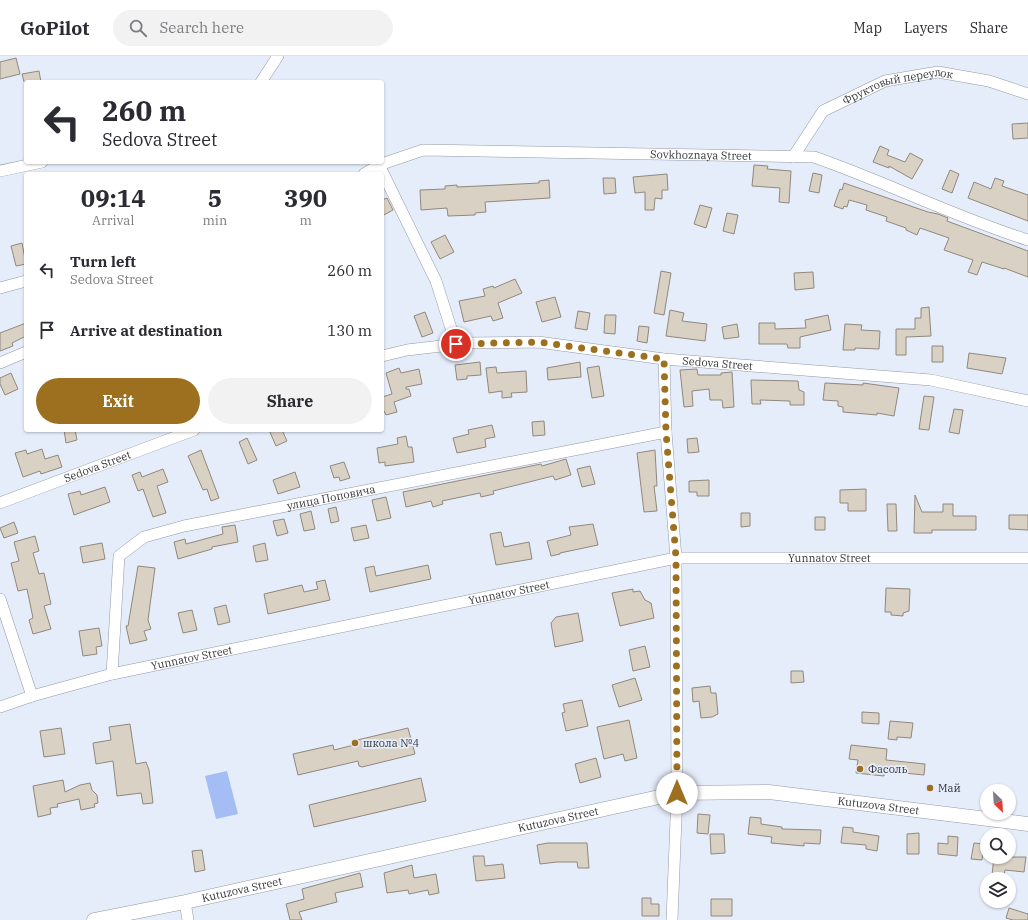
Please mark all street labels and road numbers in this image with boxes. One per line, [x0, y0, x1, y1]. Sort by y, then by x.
street label: Фруктовый переулок [840, 65, 955, 108]
street label: Sovkhoznaya Street [650, 147, 752, 163]
street label: Sedova Street [682, 353, 753, 373]
street label: Sedova Street [62, 447, 133, 485]
street label: улица Поповича [286, 482, 377, 513]
street label: Yunnatov Street [788, 551, 871, 565]
street label: Yunnatov Street [467, 577, 551, 608]
street label: Yunnatov Street [150, 642, 234, 673]
street label: Kutuzova Street [837, 794, 920, 818]
street label: Kutuzova Street [517, 804, 600, 835]
street label: Kutuzova Street [200, 874, 283, 905]

